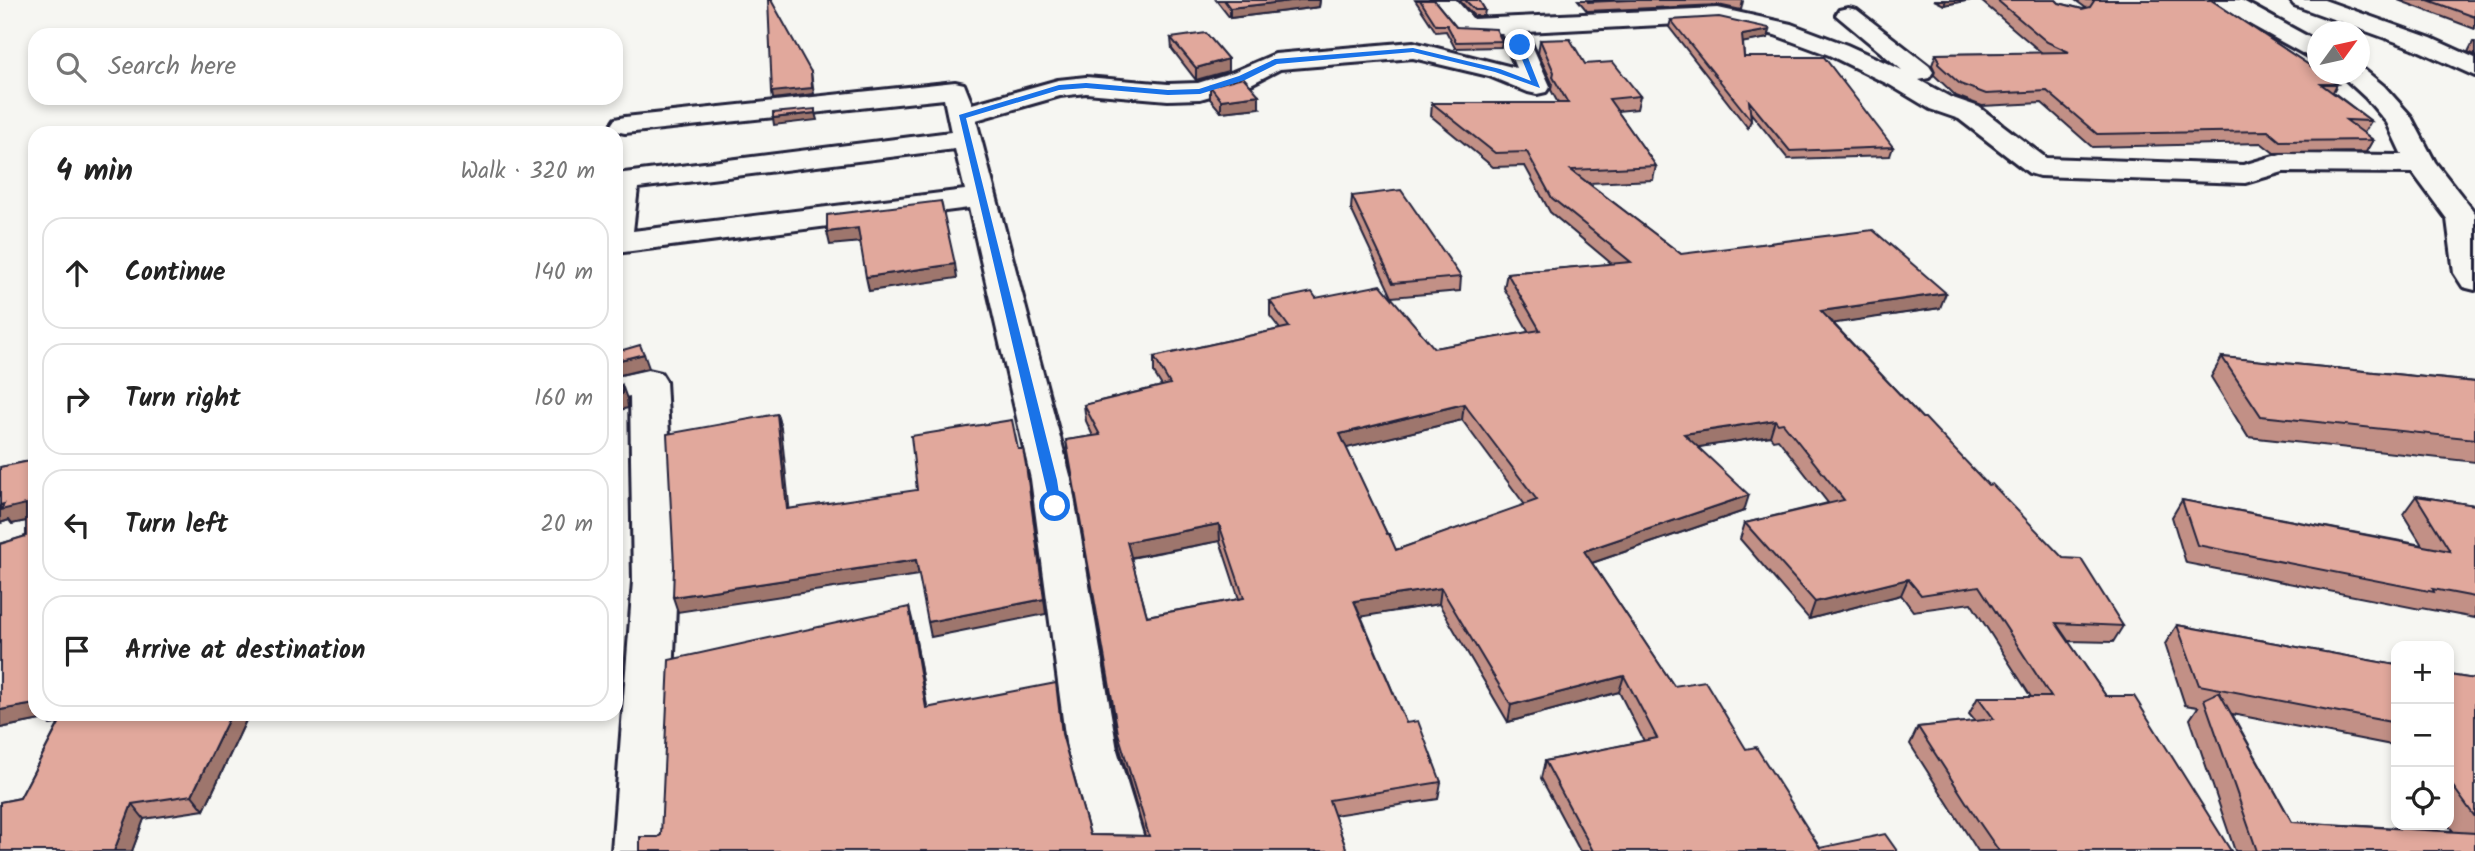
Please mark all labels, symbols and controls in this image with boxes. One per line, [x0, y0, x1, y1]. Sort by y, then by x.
north arrow [2307, 21, 2370, 84]
search box [28, 28, 623, 105]
route end [1504, 29, 1535, 60]
text: Search here [108, 46, 236, 88]
icon: search [52, 48, 90, 86]
text: 4 min [56, 148, 133, 196]
text: Walk · 320 m [460, 154, 595, 190]
text: Continue [125, 252, 226, 294]
icon: ahead [58, 254, 96, 292]
text: 140 m [534, 255, 593, 291]
text: Turn right [125, 378, 241, 420]
icon: right [58, 380, 96, 418]
text: 160 m [534, 381, 593, 417]
route start [1039, 490, 1070, 521]
text: Turn left [125, 504, 228, 546]
icon: left [58, 506, 96, 544]
text: 20 m [541, 507, 593, 543]
text: Arrive at destination [125, 630, 365, 672]
icon: arrive [58, 632, 96, 670]
map controls [2391, 641, 2454, 830]
button: + [2391, 641, 2454, 704]
button: − [2391, 704, 2454, 767]
button: locate [2391, 767, 2454, 830]

